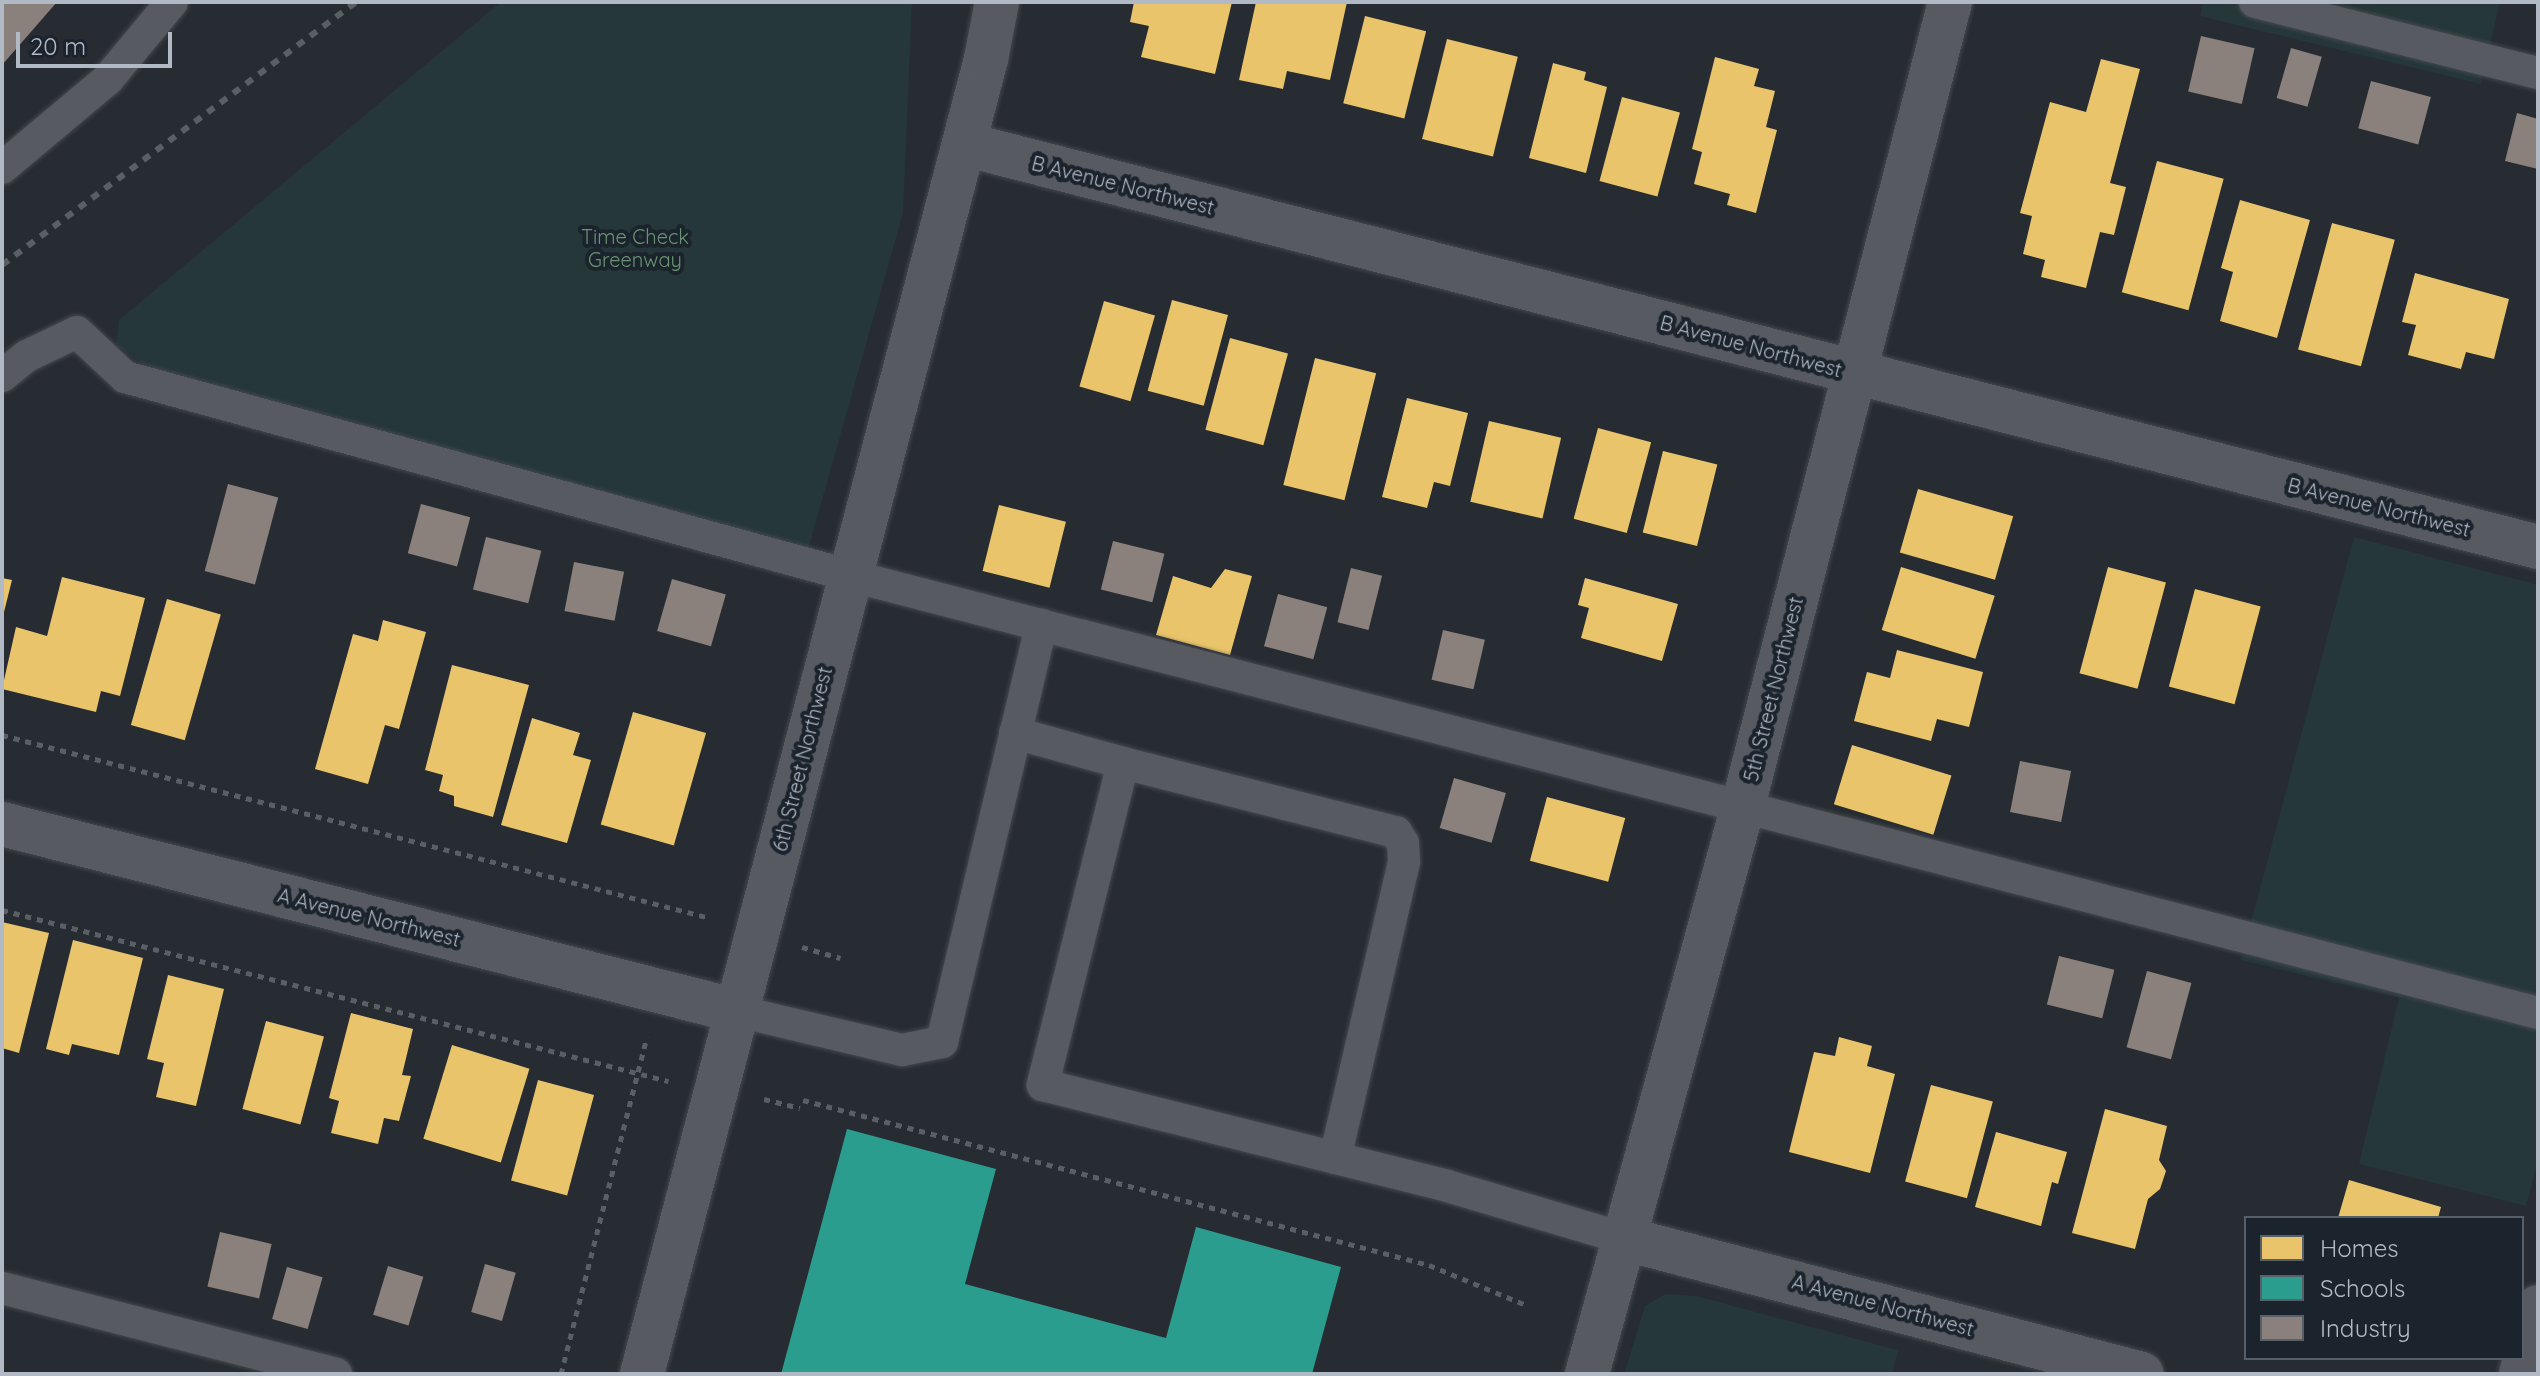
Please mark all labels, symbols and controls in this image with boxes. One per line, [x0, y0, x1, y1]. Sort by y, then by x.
scale bar [20, 16, 176, 66]
text: 20 m [30, 31, 86, 61]
street label: B Avenue Northwest [1029, 151, 1217, 219]
park label: Time Check Greenway [581, 224, 689, 271]
street label: B Avenue Northwest [1657, 310, 1845, 382]
street label: B Avenue Northwest [2285, 473, 2473, 541]
street label: 5th Street Northwest [1738, 594, 1808, 784]
street label: 6th Street Northwest [767, 664, 837, 854]
street label: A Avenue Northwest [275, 883, 463, 951]
legend [2244, 1216, 2524, 1360]
text: Homes [2320, 1233, 2398, 1263]
street label: A Avenue Northwest [1789, 1269, 1977, 1341]
text: Schools [2320, 1273, 2405, 1303]
text: Industry [2320, 1313, 2411, 1343]

